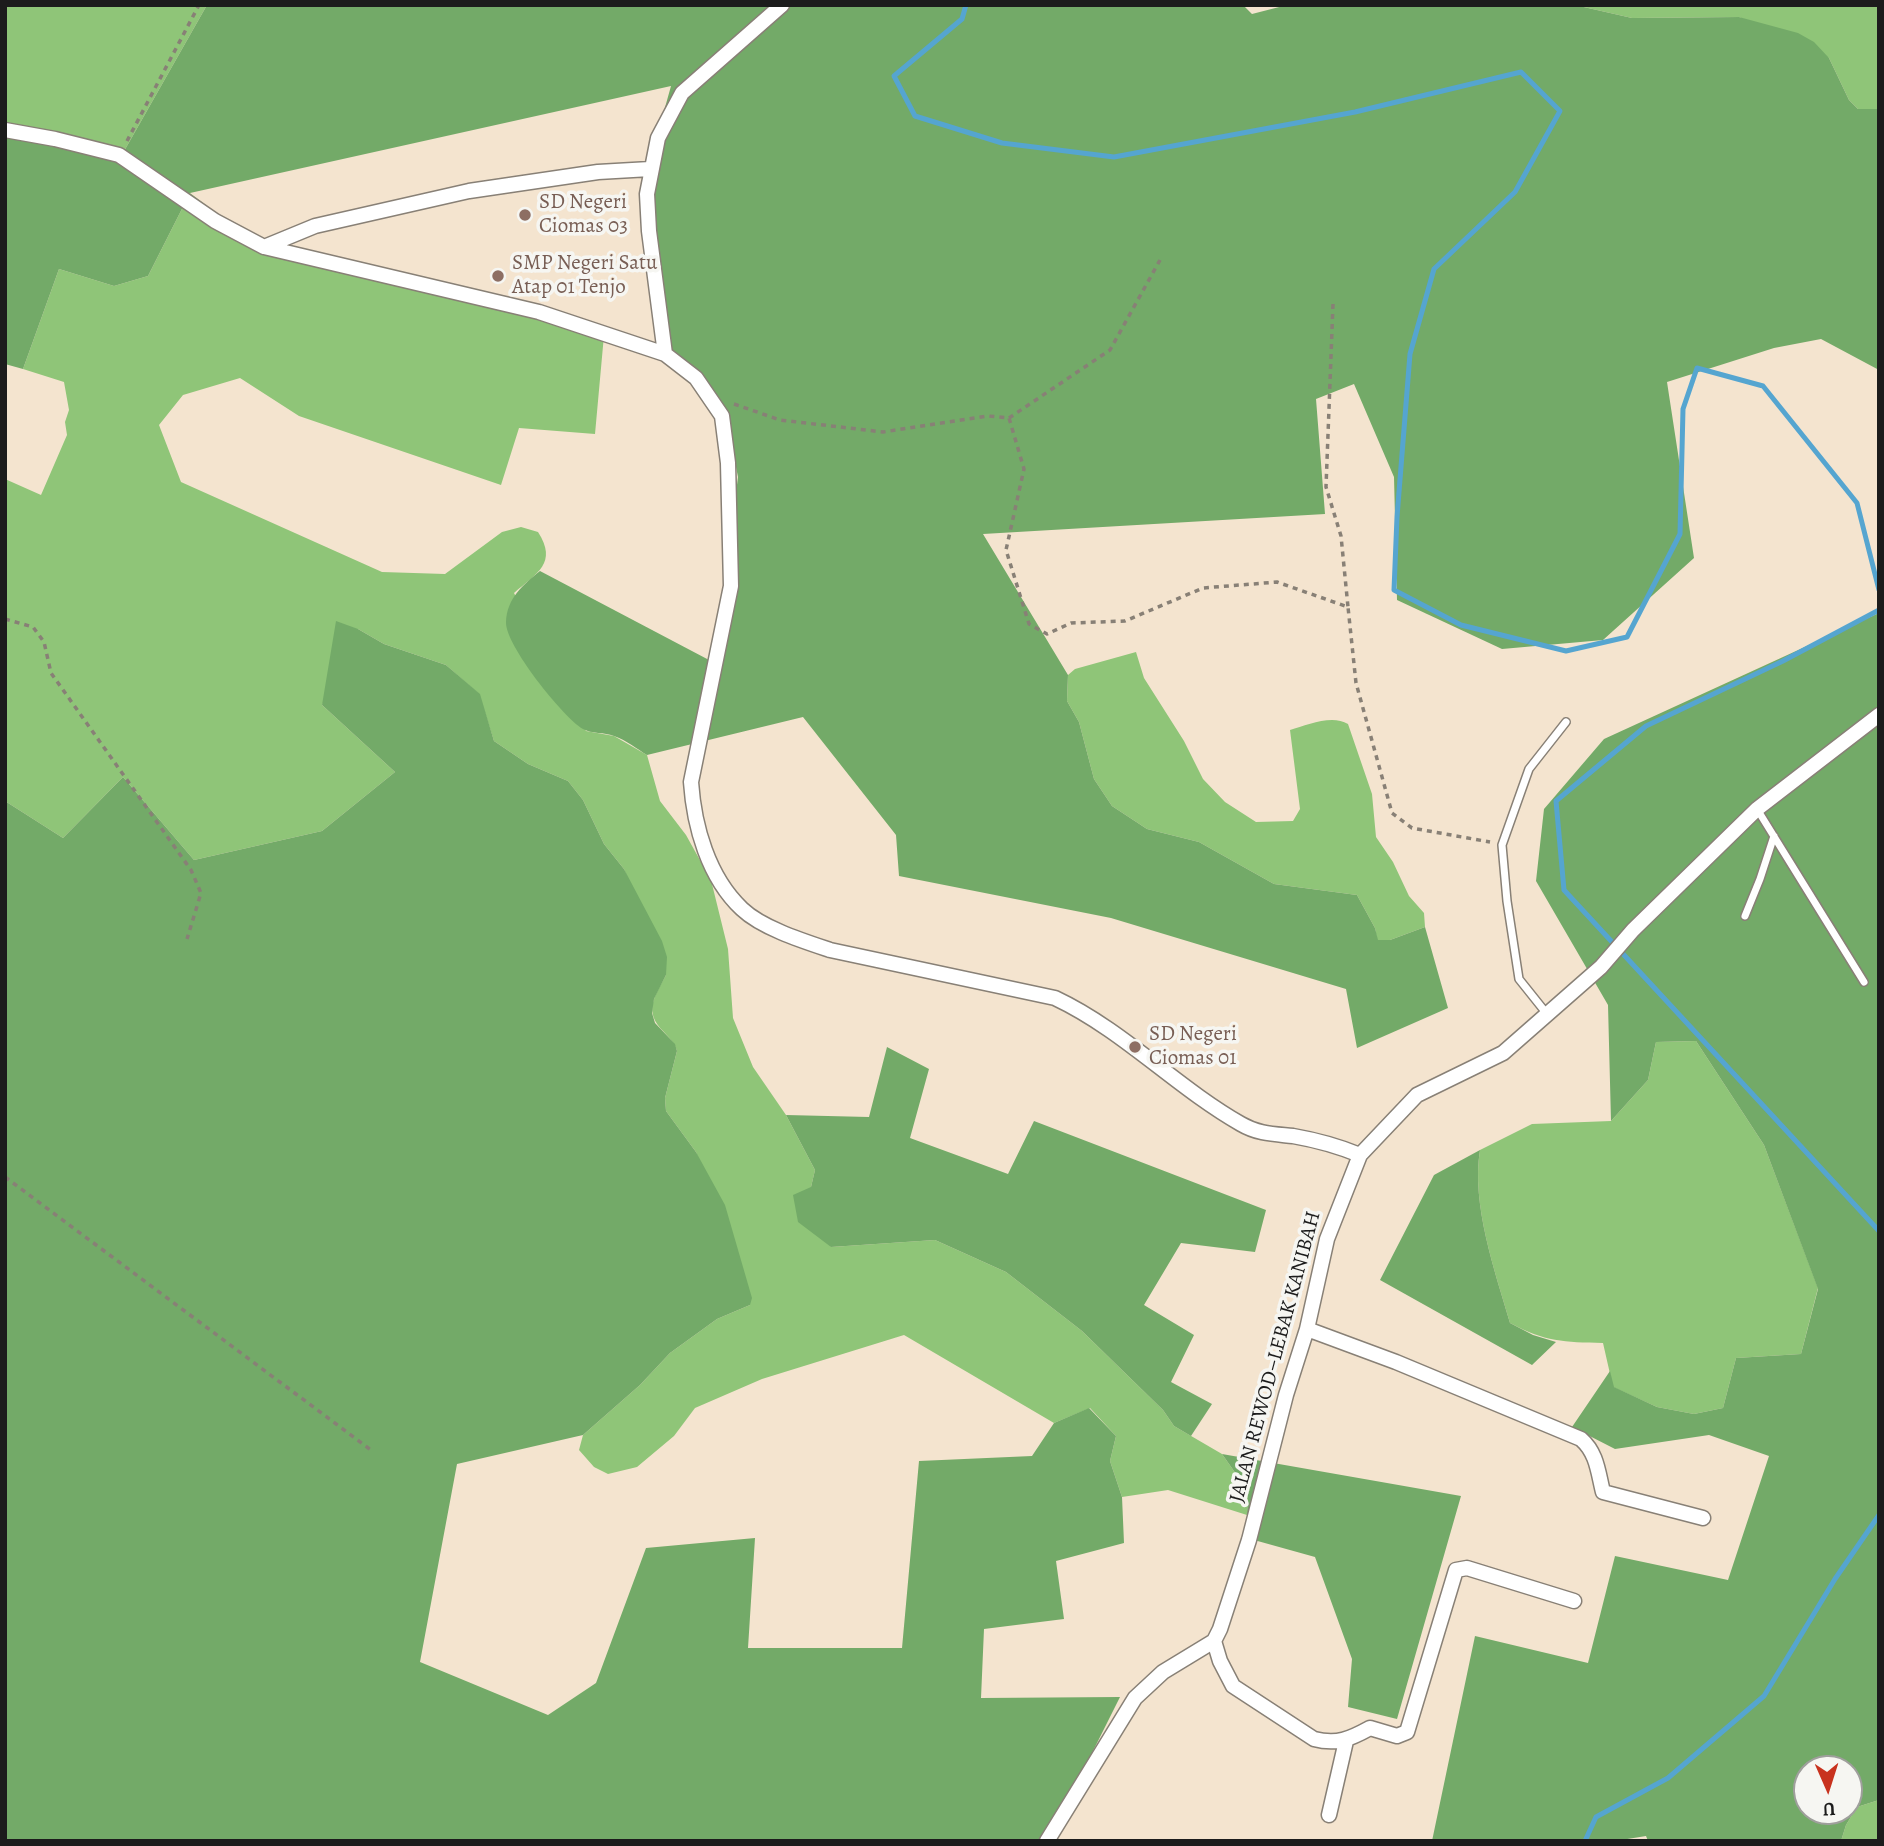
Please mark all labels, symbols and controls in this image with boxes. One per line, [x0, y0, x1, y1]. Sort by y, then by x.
place label: SD Negeri Ciomas 03 [539, 190, 628, 240]
marker: SD Negeri Ciomas 03 [517, 207, 533, 223]
place label: SMP Negeri Satu Atap 01 Tenjo [512, 251, 657, 301]
marker: SMP Negeri Satu Atap 01 Tenjo [490, 268, 506, 284]
place label: SD Negeri Ciomas 01 [1149, 1022, 1237, 1072]
marker: SD Negeri Ciomas 01 [1127, 1039, 1143, 1055]
street label: JALAN REWOD–LEBAK KANIBAH [1225, 1209, 1327, 1505]
north arrow [1793, 1755, 1863, 1825]
text: U [1822, 1796, 1836, 1822]

